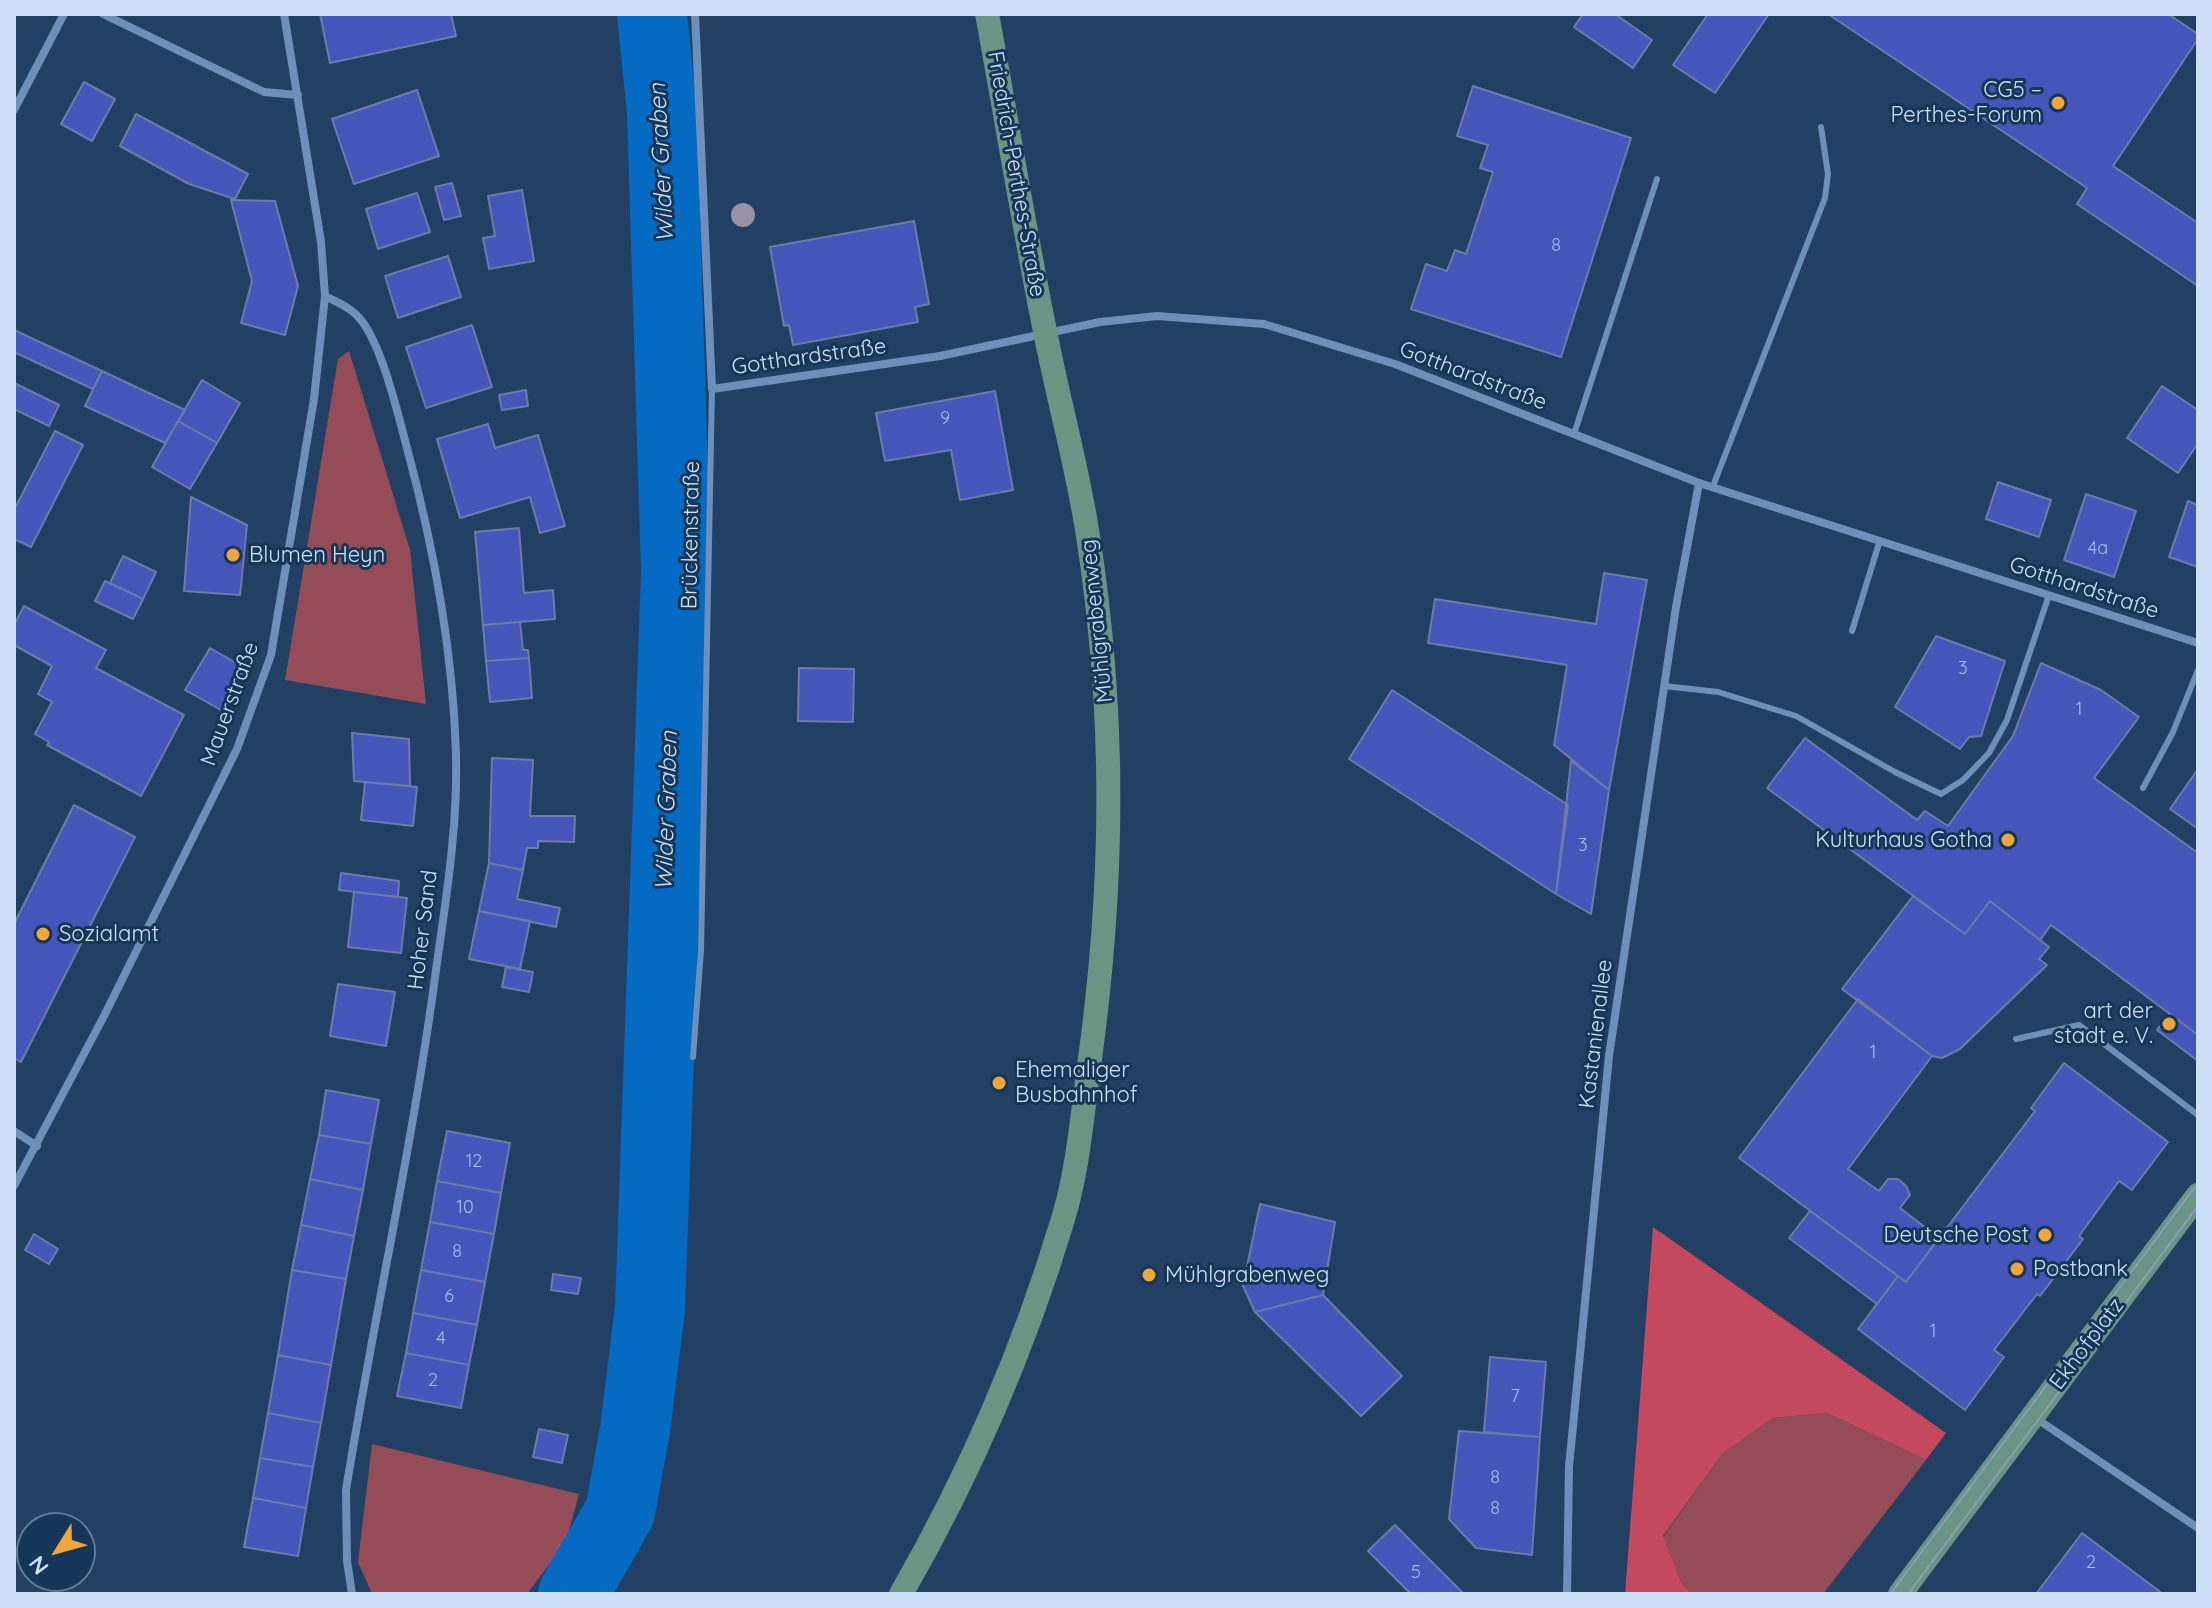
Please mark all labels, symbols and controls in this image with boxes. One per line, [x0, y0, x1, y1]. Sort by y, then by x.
street label: Friedrich-Perthes-Straße [981, 49, 1051, 299]
place label: CG5 – Perthes-Forum [1890, 77, 2042, 128]
water label: Wilder Graben [643, 83, 681, 243]
marker: CG5 – Perthes-Forum [2049, 94, 2067, 112]
house number: 8 [1551, 235, 1561, 257]
street label: Gotthardstraße [730, 333, 888, 381]
street label: Gotthardstraße [1396, 336, 1550, 416]
house number: 9 [940, 408, 950, 430]
street label: Brückenstraße [677, 461, 705, 609]
street label: Mühlgrabenweg [1075, 538, 1119, 704]
house number: 4a [2088, 538, 2108, 560]
place label: Blumen Heyn [249, 542, 385, 568]
marker: Blumen Heyn [224, 546, 242, 564]
street label: Gotthardstraße [2006, 551, 2162, 625]
street label: Mauerstraße [195, 638, 265, 770]
house number: 3 [1958, 658, 1968, 680]
house number: 1 [2076, 699, 2082, 721]
water label: Wilder Graben [650, 731, 684, 891]
place label: Kulturhaus Gotha [1815, 827, 1992, 853]
marker: Kulturhaus Gotha [1999, 831, 2017, 849]
house number: 3 [1578, 835, 1588, 857]
street label: Hoher Sand [403, 869, 443, 991]
place label: Sozialamt [59, 921, 159, 947]
marker: Sozialamt [34, 925, 52, 943]
street label: Kastanienallee [1574, 958, 1618, 1110]
place label: art der stadt e. V. [2054, 998, 2153, 1050]
marker: art der stadt e. V. [2160, 1015, 2178, 1033]
house number: 1 [1870, 1042, 1876, 1064]
place label: Ehemaliger Busbahnhof [1015, 1057, 1138, 1108]
marker: Ehemaliger Busbahnhof [990, 1074, 1008, 1092]
house number: 12 [466, 1151, 482, 1173]
house number: 10 [456, 1197, 474, 1219]
place label: Deutsche Post [1884, 1222, 2029, 1248]
marker: Deutsche Post [2036, 1226, 2054, 1244]
house number: 8 [452, 1241, 462, 1263]
place label: Postbank [2033, 1256, 2128, 1282]
marker: Postbank [2008, 1260, 2026, 1278]
place label: Mühlgrabenweg [1165, 1262, 1329, 1288]
marker: Mühlgrabenweg [1140, 1266, 1158, 1284]
house number: 6 [444, 1286, 454, 1308]
street label: Ekhofplatz [2044, 1293, 2130, 1395]
house number: 1 [1930, 1321, 1936, 1343]
house number: 4 [436, 1328, 446, 1350]
house number: 2 [428, 1370, 438, 1392]
house number: 7 [1510, 1386, 1520, 1408]
house number: 8 [1490, 1467, 1500, 1489]
house number: 8 [1490, 1498, 1500, 1520]
north arrow [16, 1512, 96, 1592]
text: N [22, 1550, 54, 1580]
house number: 2 [2086, 1552, 2096, 1574]
house number: 5 [1411, 1562, 1421, 1584]

